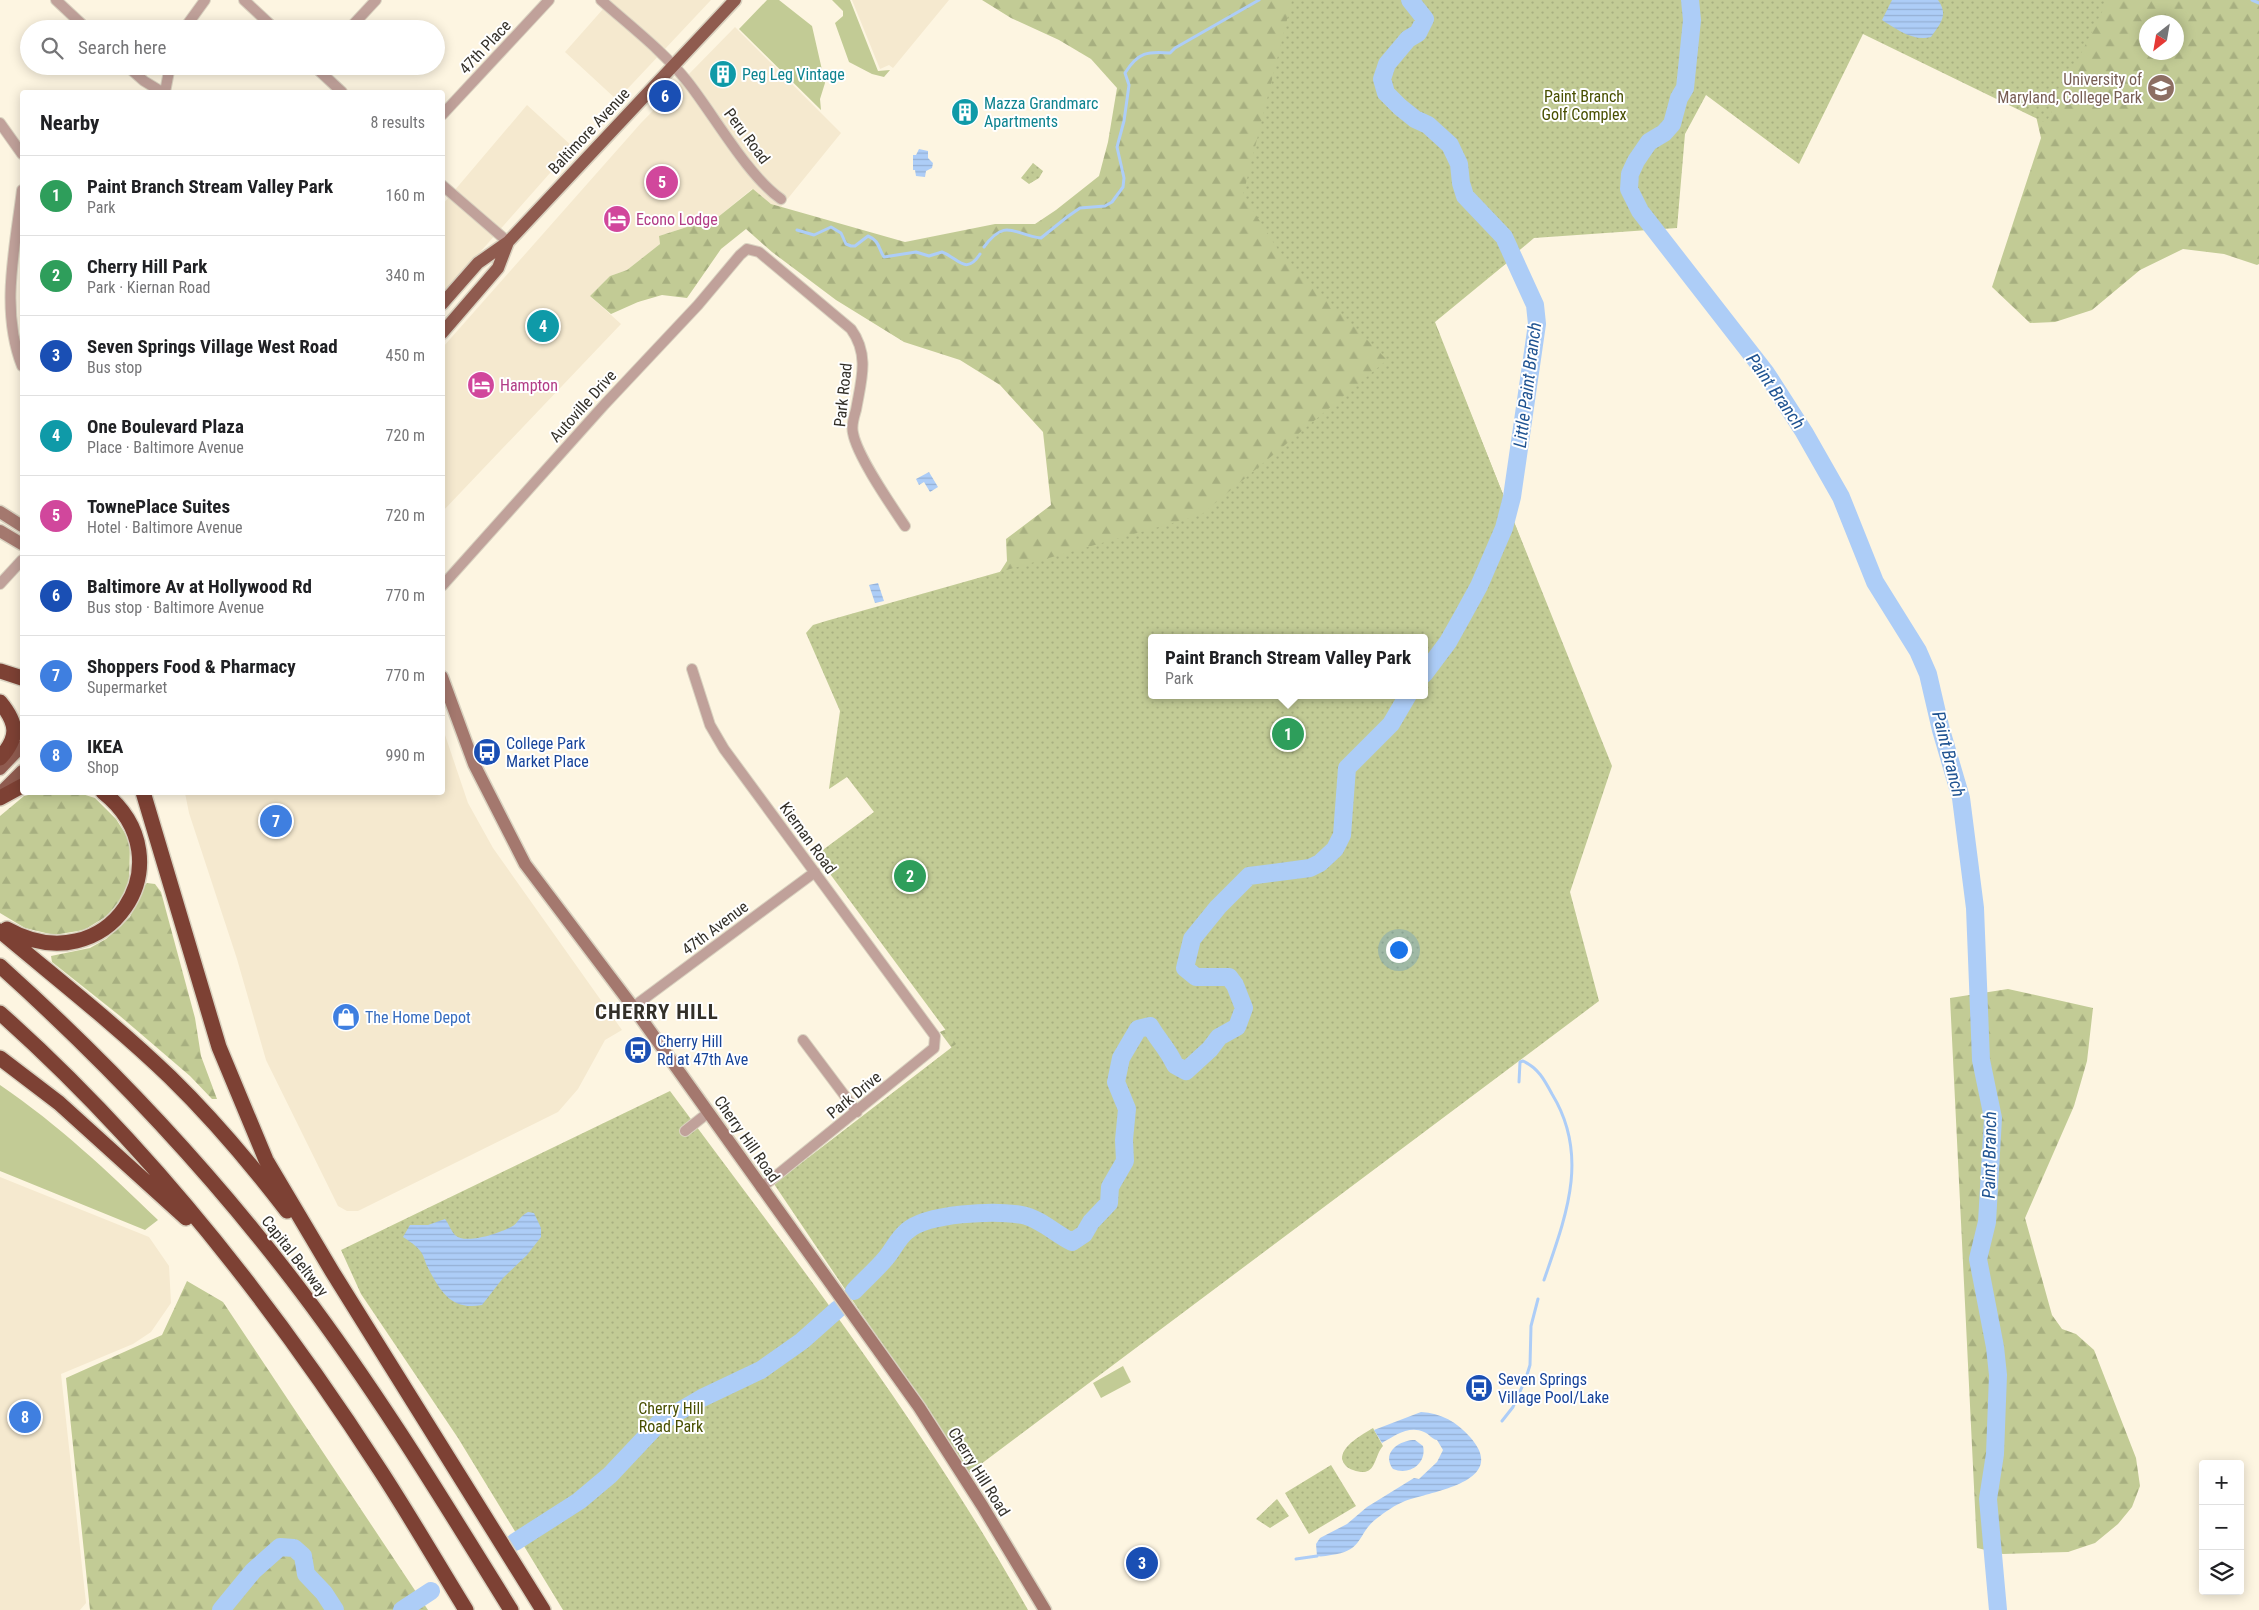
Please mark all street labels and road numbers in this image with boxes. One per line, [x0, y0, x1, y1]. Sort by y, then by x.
street label: 47th Place [455, 16, 515, 78]
street label: Baltimore Avenue [544, 84, 634, 178]
street label: Peru Road [720, 104, 774, 168]
street label: Park Road [830, 362, 856, 428]
street label: Autoville Drive [546, 366, 620, 446]
street label: Kiernan Road [776, 799, 840, 877]
street label: 47th Avenue [678, 897, 752, 959]
street label: Park Drive [823, 1067, 885, 1123]
street label: Cherry Hill Road [710, 1092, 784, 1186]
street label: Capital Beltway [258, 1212, 333, 1300]
street label: Cherry Hill Road [944, 1424, 1014, 1520]

